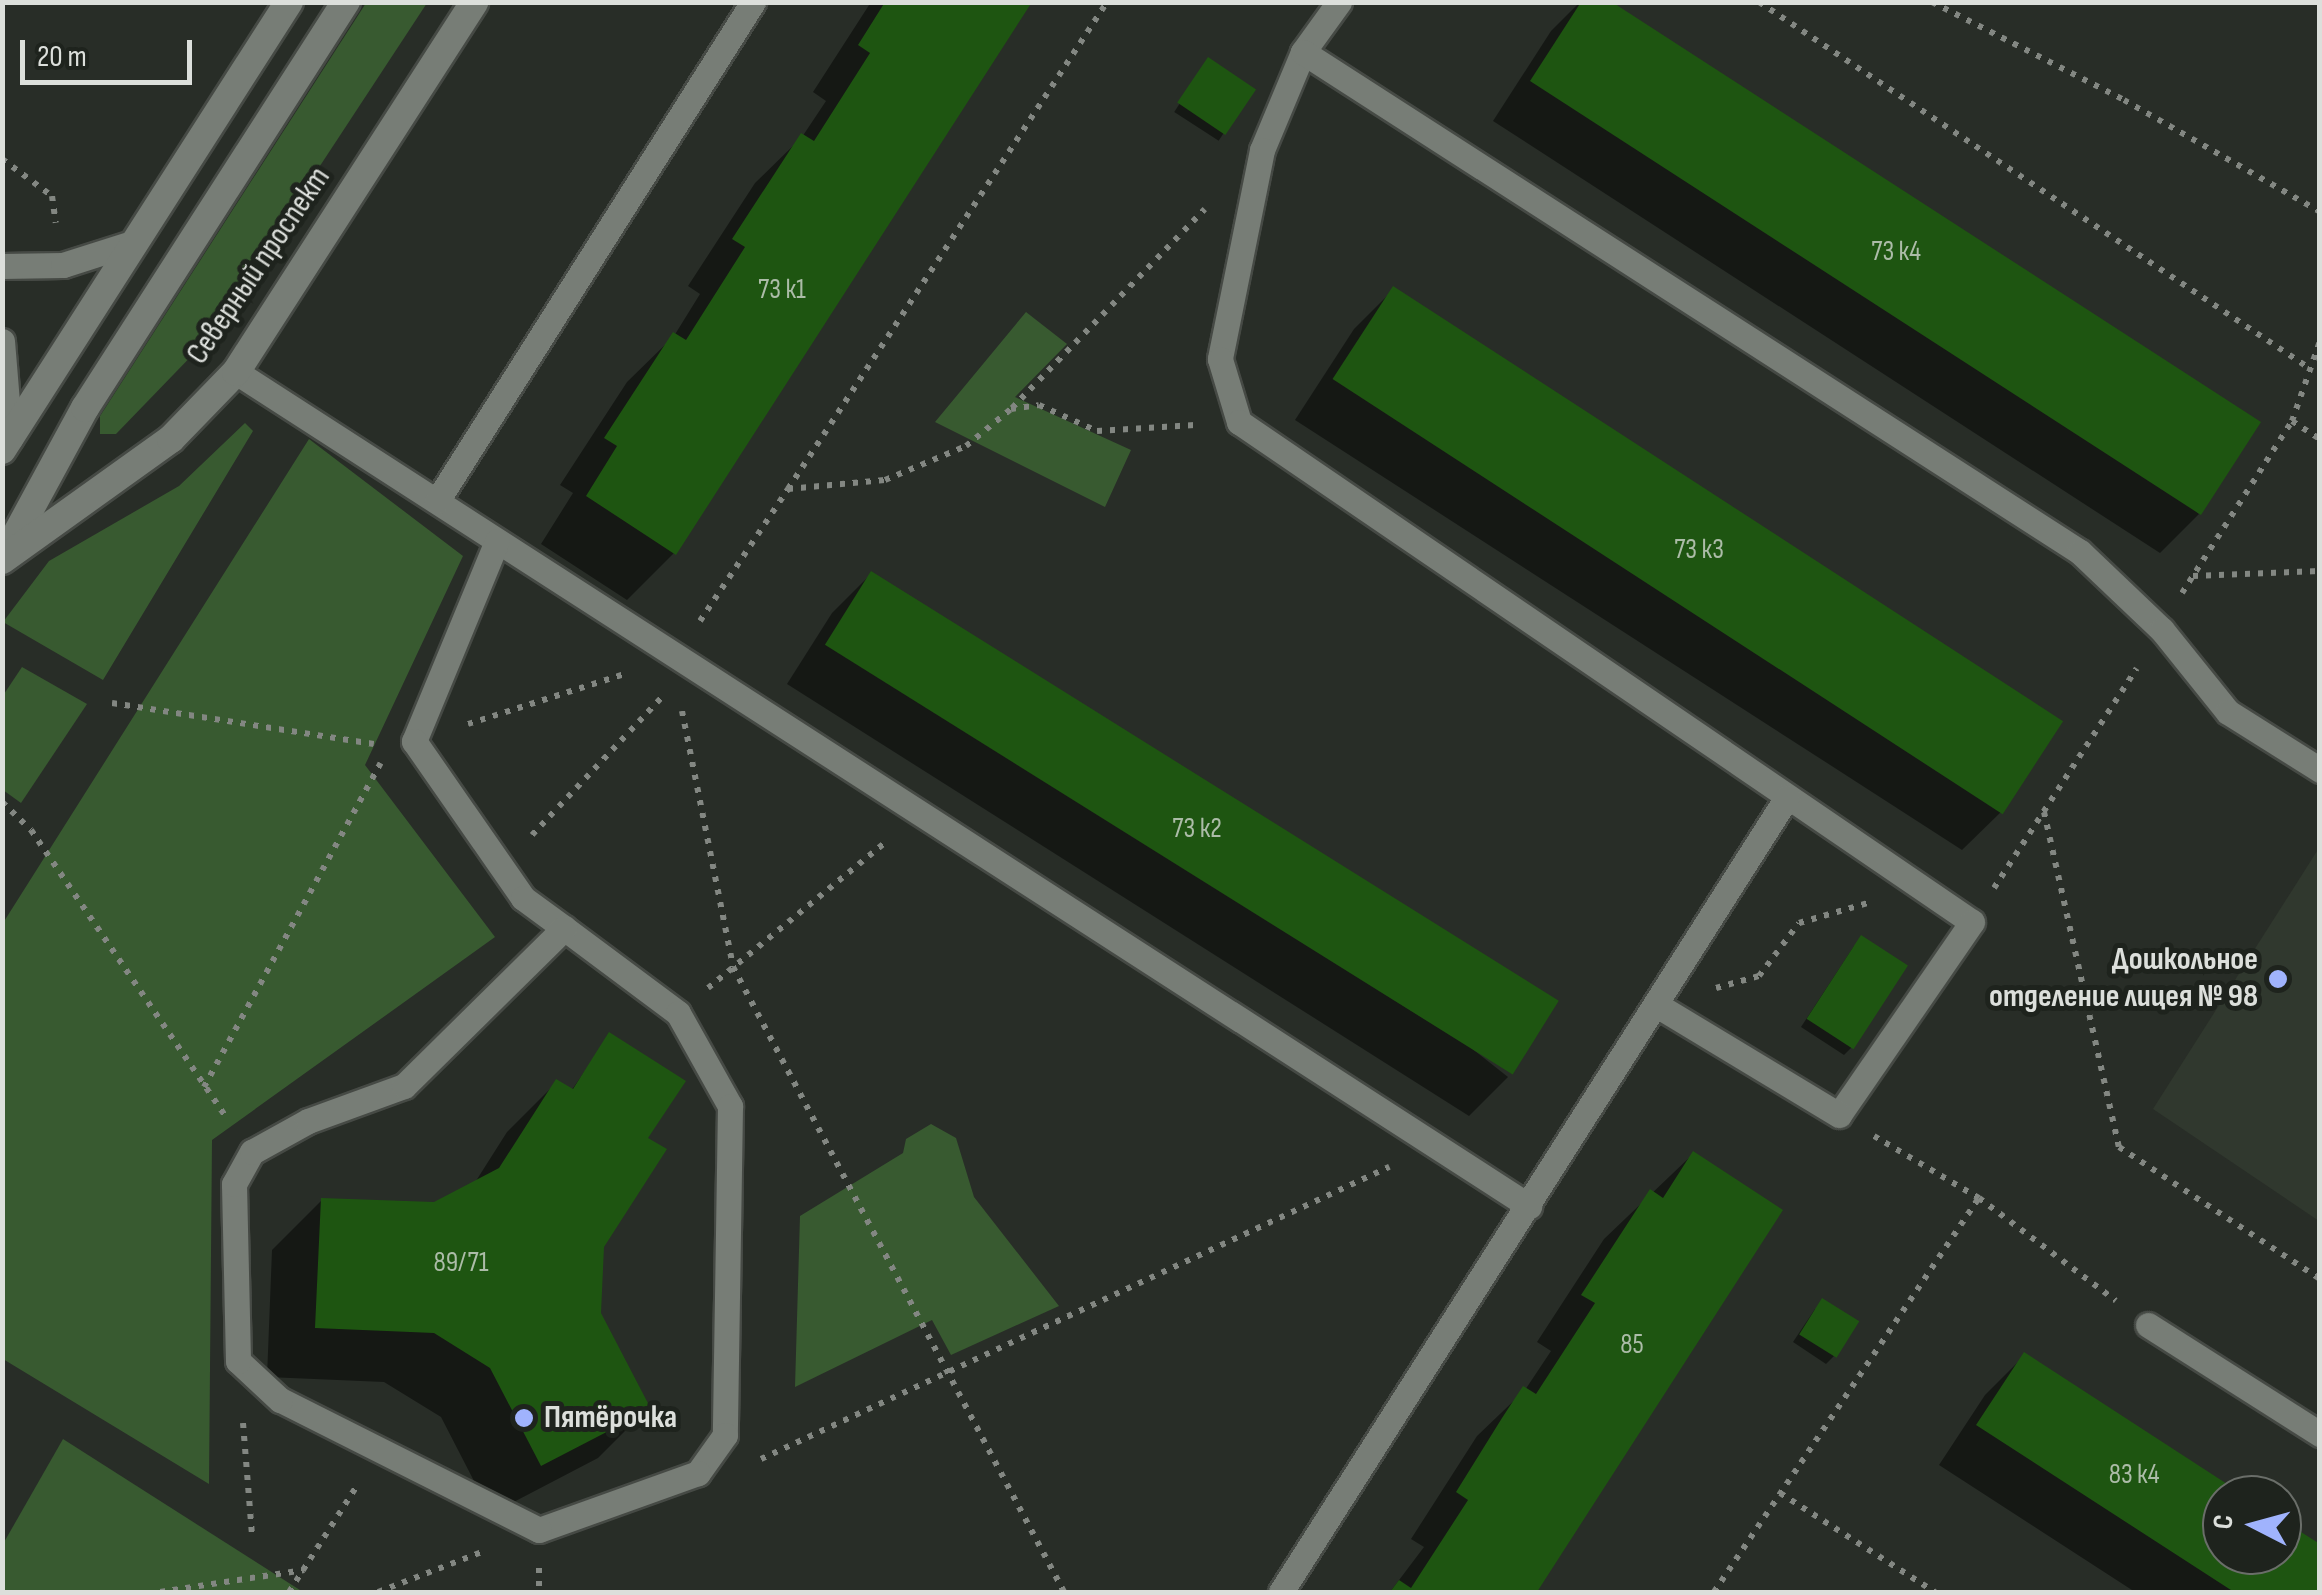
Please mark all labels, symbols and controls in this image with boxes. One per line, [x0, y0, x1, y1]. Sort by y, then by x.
scale bar [25, 20, 198, 82]
text: 20 m [37, 39, 87, 75]
street label: Северный проспект [179, 160, 339, 372]
house number: 73 к4 [1871, 235, 1921, 269]
house number: 73 к1 [758, 273, 806, 307]
house number: 73 к3 [1674, 533, 1724, 567]
house number: 73 к2 [1172, 812, 1222, 846]
place label: Дошкольное отделение лицея № 98 [1989, 942, 2258, 1017]
marker: Дошкольное отделение лицея № 98 [2267, 968, 2289, 990]
house number: 89/71 [433, 1246, 489, 1280]
house number: 85 [1620, 1328, 1644, 1362]
place label: Пятёрочка [544, 1399, 677, 1437]
marker: Пятёрочка [513, 1407, 535, 1429]
house number: 83 к4 [2109, 1458, 2159, 1492]
north arrow [2202, 1475, 2302, 1575]
text: С [2206, 1513, 2241, 1531]

